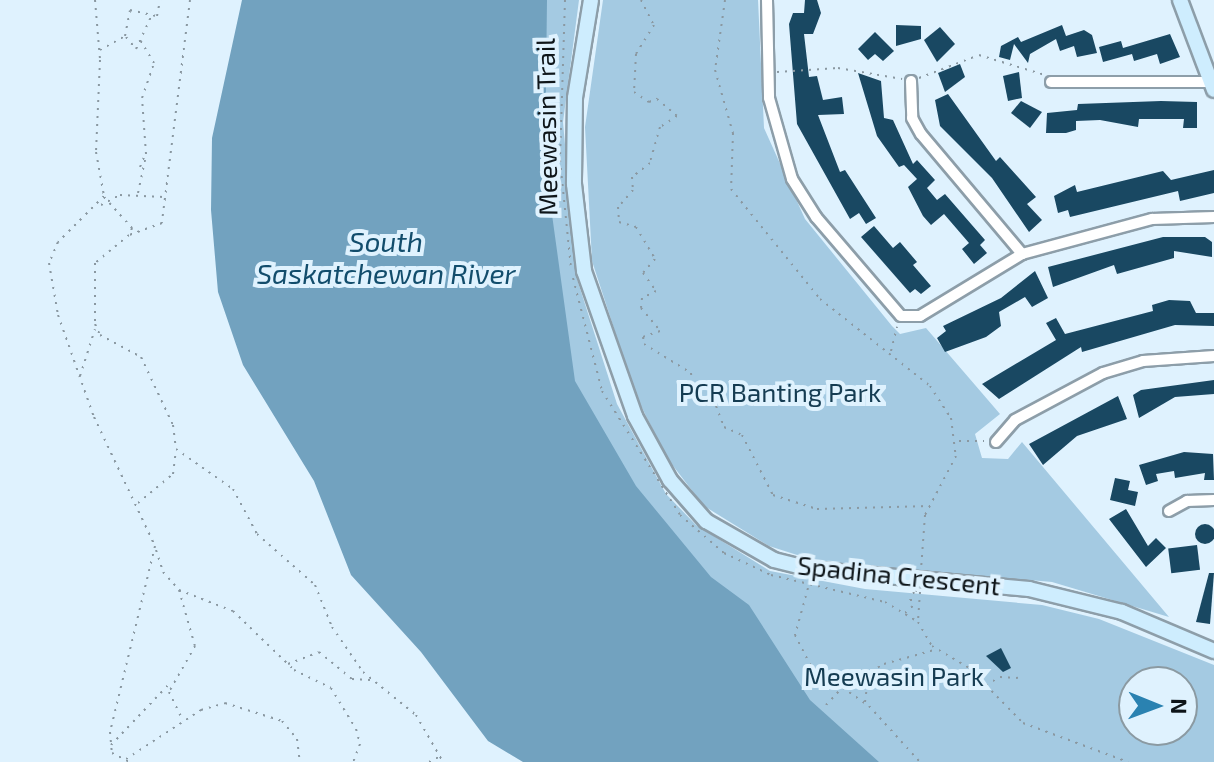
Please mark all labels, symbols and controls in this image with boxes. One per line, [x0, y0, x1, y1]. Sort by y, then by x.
street label: Meewasin Trail [529, 38, 563, 216]
water label: South Saskatchewan River [256, 224, 516, 290]
park label: PCR Banting Park [679, 376, 881, 408]
street label: Spadina Crescent [796, 549, 1002, 601]
park label: Meewasin Park [804, 660, 984, 692]
north arrow [1118, 666, 1198, 746]
text: N [1167, 698, 1193, 715]

